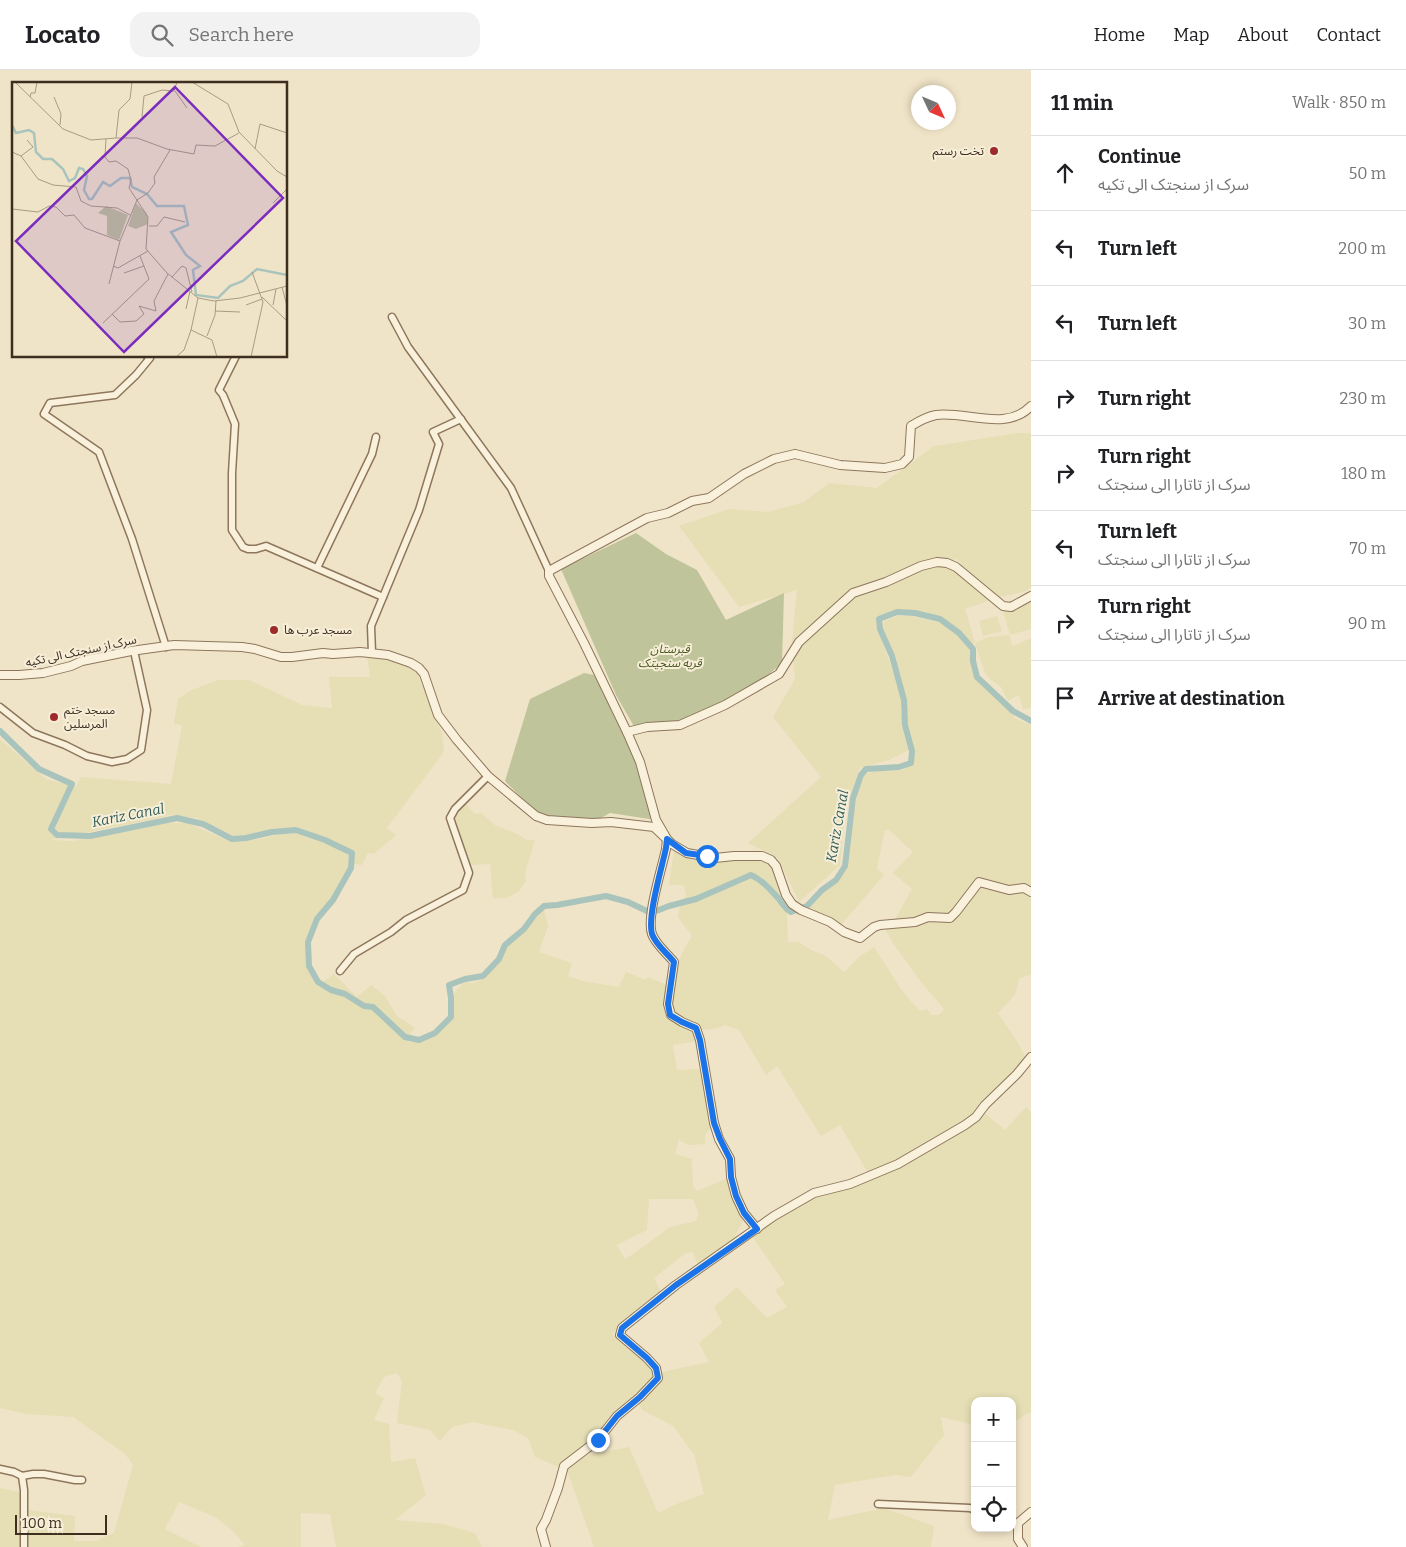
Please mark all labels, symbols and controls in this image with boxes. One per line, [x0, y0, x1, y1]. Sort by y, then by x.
search box [130, 12, 480, 57]
text: Locato [25, 21, 100, 49]
icon: search [148, 21, 176, 49]
text: Search here [188, 23, 294, 46]
text: Home [1094, 24, 1145, 46]
text: Map [1173, 24, 1209, 46]
text: About [1237, 24, 1288, 46]
text: Contact [1316, 24, 1381, 46]
inset map [12, 82, 288, 358]
north arrow [911, 85, 956, 130]
text: 11 min [1051, 90, 1113, 116]
text: Walk · 850 m [1292, 93, 1386, 112]
place label: تخت رستم [933, 144, 984, 160]
marker: تخت رستم [988, 145, 1000, 157]
text: Continue [1098, 145, 1181, 168]
icon: ahead [1051, 159, 1079, 187]
text: 50 m [1349, 164, 1386, 183]
text: سرک از سنجتک الی تکیه [1098, 175, 1249, 194]
icon: left [1051, 234, 1079, 262]
text: Turn left [1098, 237, 1177, 260]
text: 200 m [1338, 239, 1386, 258]
icon: left [1051, 309, 1079, 337]
text: Turn left [1098, 312, 1177, 335]
text: 30 m [1348, 314, 1386, 333]
icon: right [1051, 384, 1079, 412]
text: Turn right [1098, 387, 1191, 410]
text: 230 m [1339, 389, 1386, 408]
text: Turn right [1098, 445, 1191, 468]
icon: right [1051, 459, 1079, 487]
text: 180 m [1341, 464, 1386, 483]
text: سرک از تاتارا الی سنجتک [1098, 475, 1250, 494]
text: Turn left [1098, 520, 1177, 543]
icon: left [1051, 534, 1079, 562]
text: 70 m [1350, 539, 1386, 558]
text: سرک از تاتارا الی سنجتک [1098, 550, 1250, 569]
text: Turn right [1098, 595, 1191, 618]
icon: right [1051, 609, 1079, 637]
text: 90 m [1348, 614, 1386, 633]
place label: مسجد عرب ها [284, 623, 352, 637]
marker: مسجد عرب ها [268, 624, 280, 636]
text: سرک از تاتارا الی سنجتک [1098, 625, 1250, 644]
street label: سرک از سنجتک الی تکیه [24, 632, 138, 670]
park label: قبرستان قریه سنجیتک [638, 642, 703, 670]
icon: arrive [1051, 684, 1079, 712]
text: Arrive at destination [1098, 687, 1285, 710]
place label: مسجد ختم المرسلین [64, 703, 115, 731]
marker: مسجد ختم المرسلین [48, 711, 60, 723]
water label: Kariz Canal [823, 788, 852, 864]
water label: Kariz Canal [90, 800, 166, 831]
route start [696, 845, 719, 868]
map controls [971, 1397, 1016, 1532]
button: + [971, 1397, 1016, 1442]
route end [587, 1429, 610, 1452]
button: − [971, 1442, 1016, 1487]
button: locate [971, 1487, 1016, 1532]
scale bar [15, 1512, 108, 1535]
text: 100 m [22, 1515, 62, 1532]

